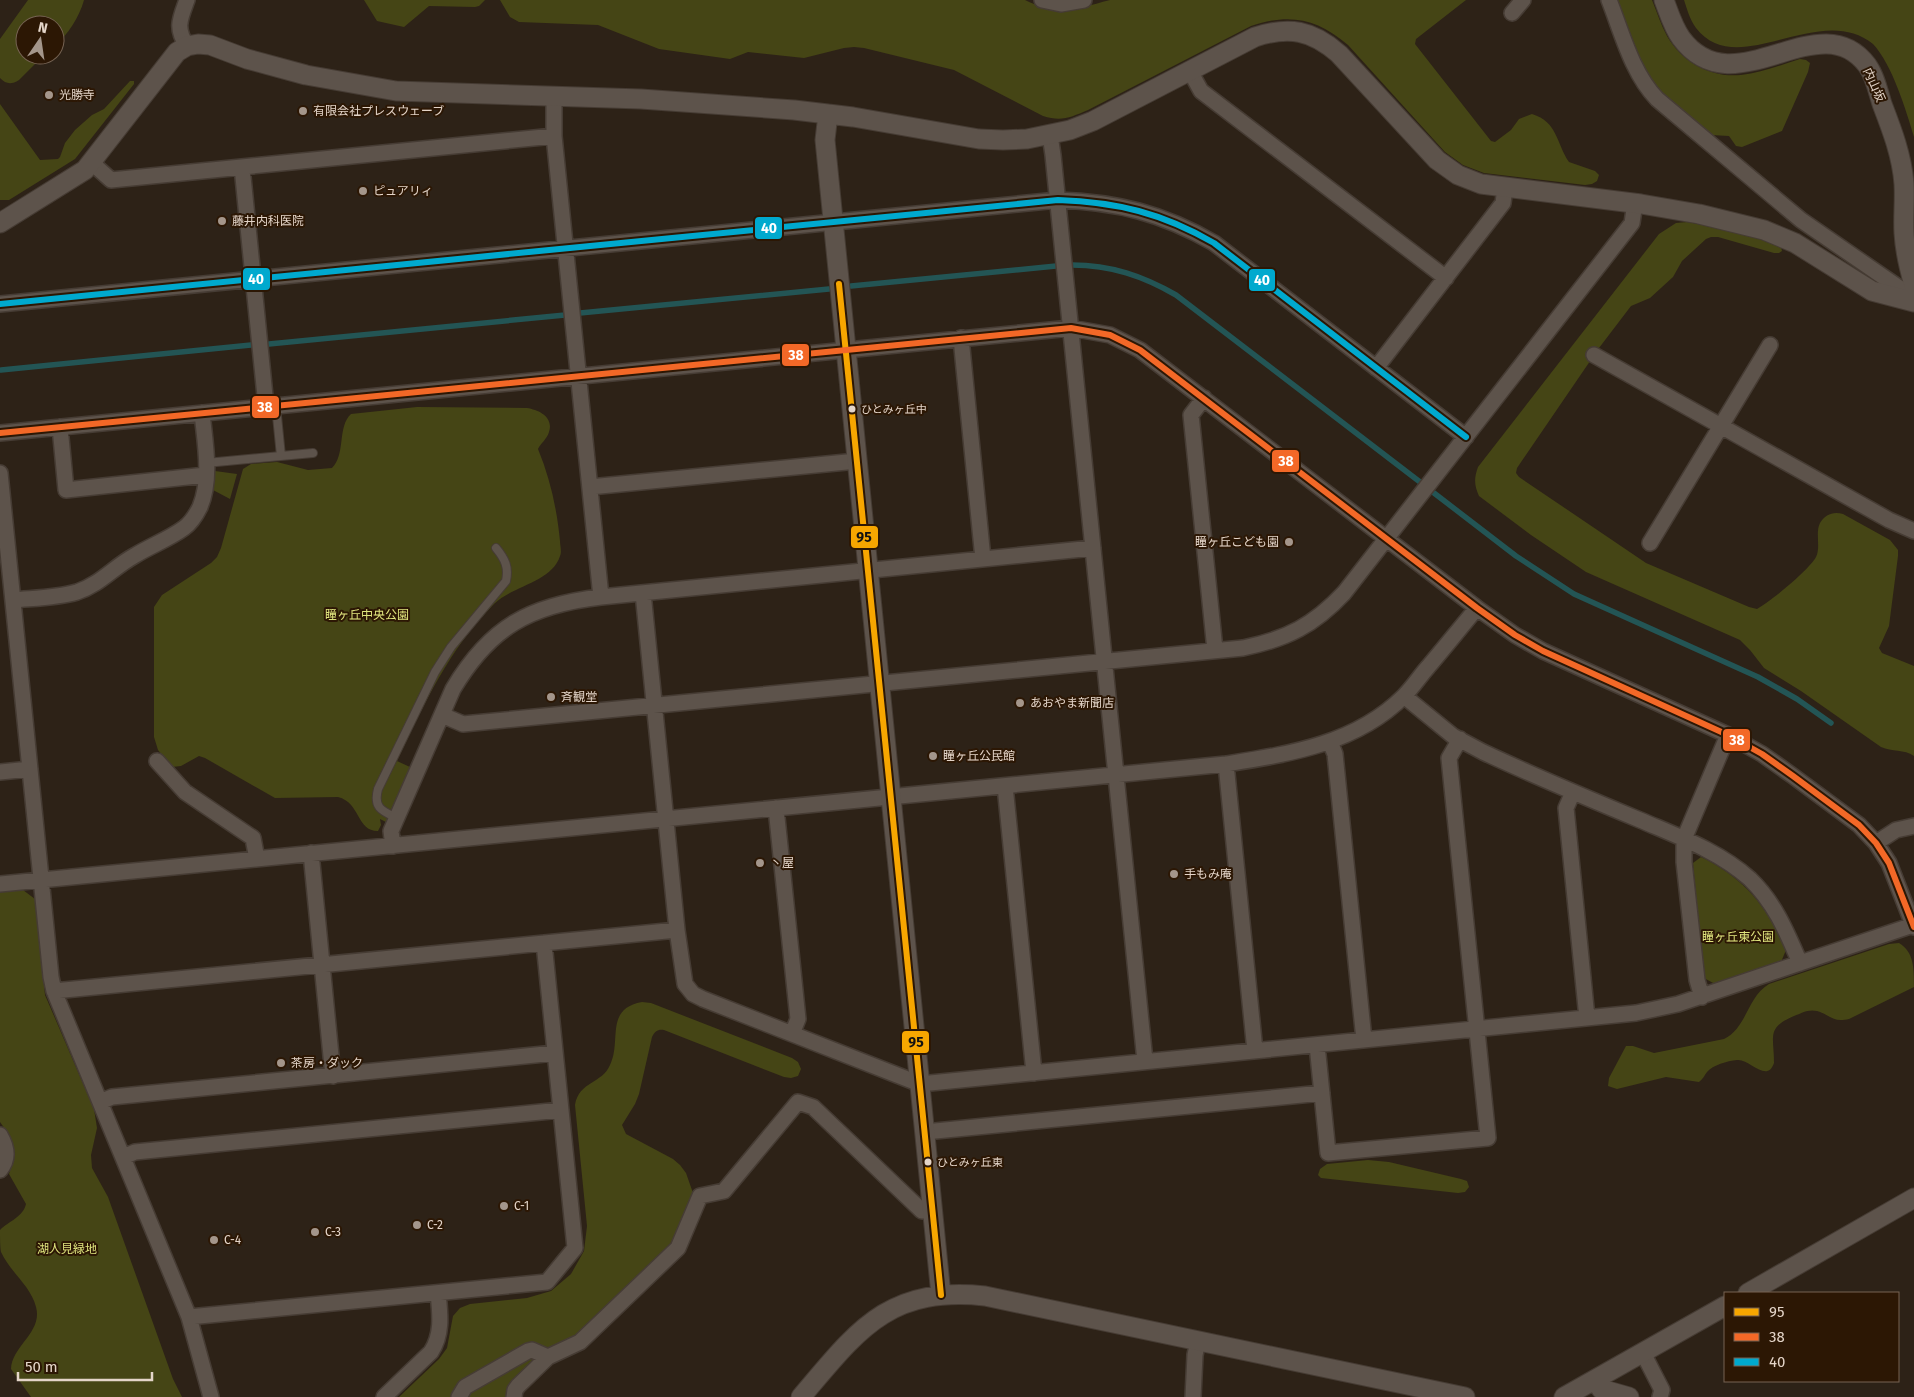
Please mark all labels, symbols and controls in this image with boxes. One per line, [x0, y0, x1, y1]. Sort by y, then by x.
north arrow [15, 15, 65, 65]
text: N [36, 18, 49, 37]
street label: 内山坂 [1860, 66, 1888, 104]
place label: 光勝寺 [59, 88, 95, 102]
marker: 光勝寺 [43, 89, 55, 101]
place label: 有限会社プレスウェーブ [313, 104, 444, 118]
marker: 有限会社プレスウェーブ [297, 105, 309, 117]
place label: ピュアリィ [373, 184, 433, 198]
marker: ピュアリィ [357, 185, 369, 197]
place label: 藤井内科医院 [232, 214, 304, 228]
marker: 藤井内科医院 [216, 215, 228, 227]
line badge: 40 [754, 216, 783, 240]
text: 40 [761, 220, 777, 237]
line badge: 40 [242, 267, 271, 291]
line badge: 40 [1248, 268, 1276, 292]
text: 40 [248, 271, 264, 288]
text: 40 [1254, 272, 1270, 289]
line badge: 38 [781, 343, 810, 367]
text: 38 [787, 347, 804, 364]
line badge: 38 [251, 395, 280, 419]
text: 38 [256, 399, 273, 416]
place label: ひとみヶ丘中 [861, 403, 927, 416]
marker: ひとみヶ丘中 [847, 404, 857, 414]
line badge: 38 [1271, 449, 1300, 473]
text: 38 [1277, 453, 1294, 470]
line badge: 95 [850, 525, 879, 549]
text: 95 [856, 529, 872, 546]
place label: 瞳ヶ丘こども園 [1195, 535, 1279, 549]
marker: 瞳ヶ丘こども園 [1283, 536, 1295, 548]
park label: 瞳ヶ丘中央公園 [325, 608, 409, 622]
place label: 斉観堂 [561, 690, 597, 704]
marker: 斉観堂 [545, 691, 557, 703]
place label: あおやま新聞店 [1030, 696, 1114, 710]
marker: あおやま新聞店 [1014, 697, 1026, 709]
line badge: 38 [1722, 728, 1751, 752]
text: 38 [1728, 732, 1745, 749]
place label: 瞳ヶ丘公民館 [943, 749, 1015, 763]
marker: 瞳ヶ丘公民館 [927, 750, 939, 762]
place label: 丶屋 [770, 856, 794, 870]
marker: 丶屋 [754, 857, 766, 869]
place label: 手もみ庵 [1184, 867, 1232, 881]
marker: 手もみ庵 [1168, 868, 1180, 880]
park label: 瞳ヶ丘東公園 [1702, 930, 1774, 944]
line badge: 95 [901, 1030, 930, 1054]
text: 95 [908, 1034, 924, 1051]
place label: 茶房・ダック [291, 1056, 363, 1070]
marker: 茶房・ダック [275, 1057, 287, 1069]
place label: ひとみヶ丘東 [937, 1156, 1003, 1169]
marker: ひとみヶ丘東 [923, 1157, 933, 1167]
place label: C-1 [514, 1199, 529, 1213]
marker: C-1 [498, 1200, 510, 1212]
place label: C-2 [427, 1218, 443, 1232]
marker: C-2 [411, 1219, 423, 1231]
place label: C-3 [325, 1225, 341, 1239]
marker: C-3 [309, 1226, 321, 1238]
place label: C-4 [224, 1233, 242, 1247]
marker: C-4 [208, 1234, 220, 1246]
park label: 湖人見緑地 [37, 1242, 97, 1256]
legend [1724, 1292, 1899, 1382]
text: 95 [1769, 1303, 1784, 1321]
text: 38 [1769, 1328, 1785, 1346]
scale bar [18, 1350, 151, 1382]
text: 40 [1769, 1353, 1785, 1371]
text: 50 m [25, 1358, 58, 1376]

